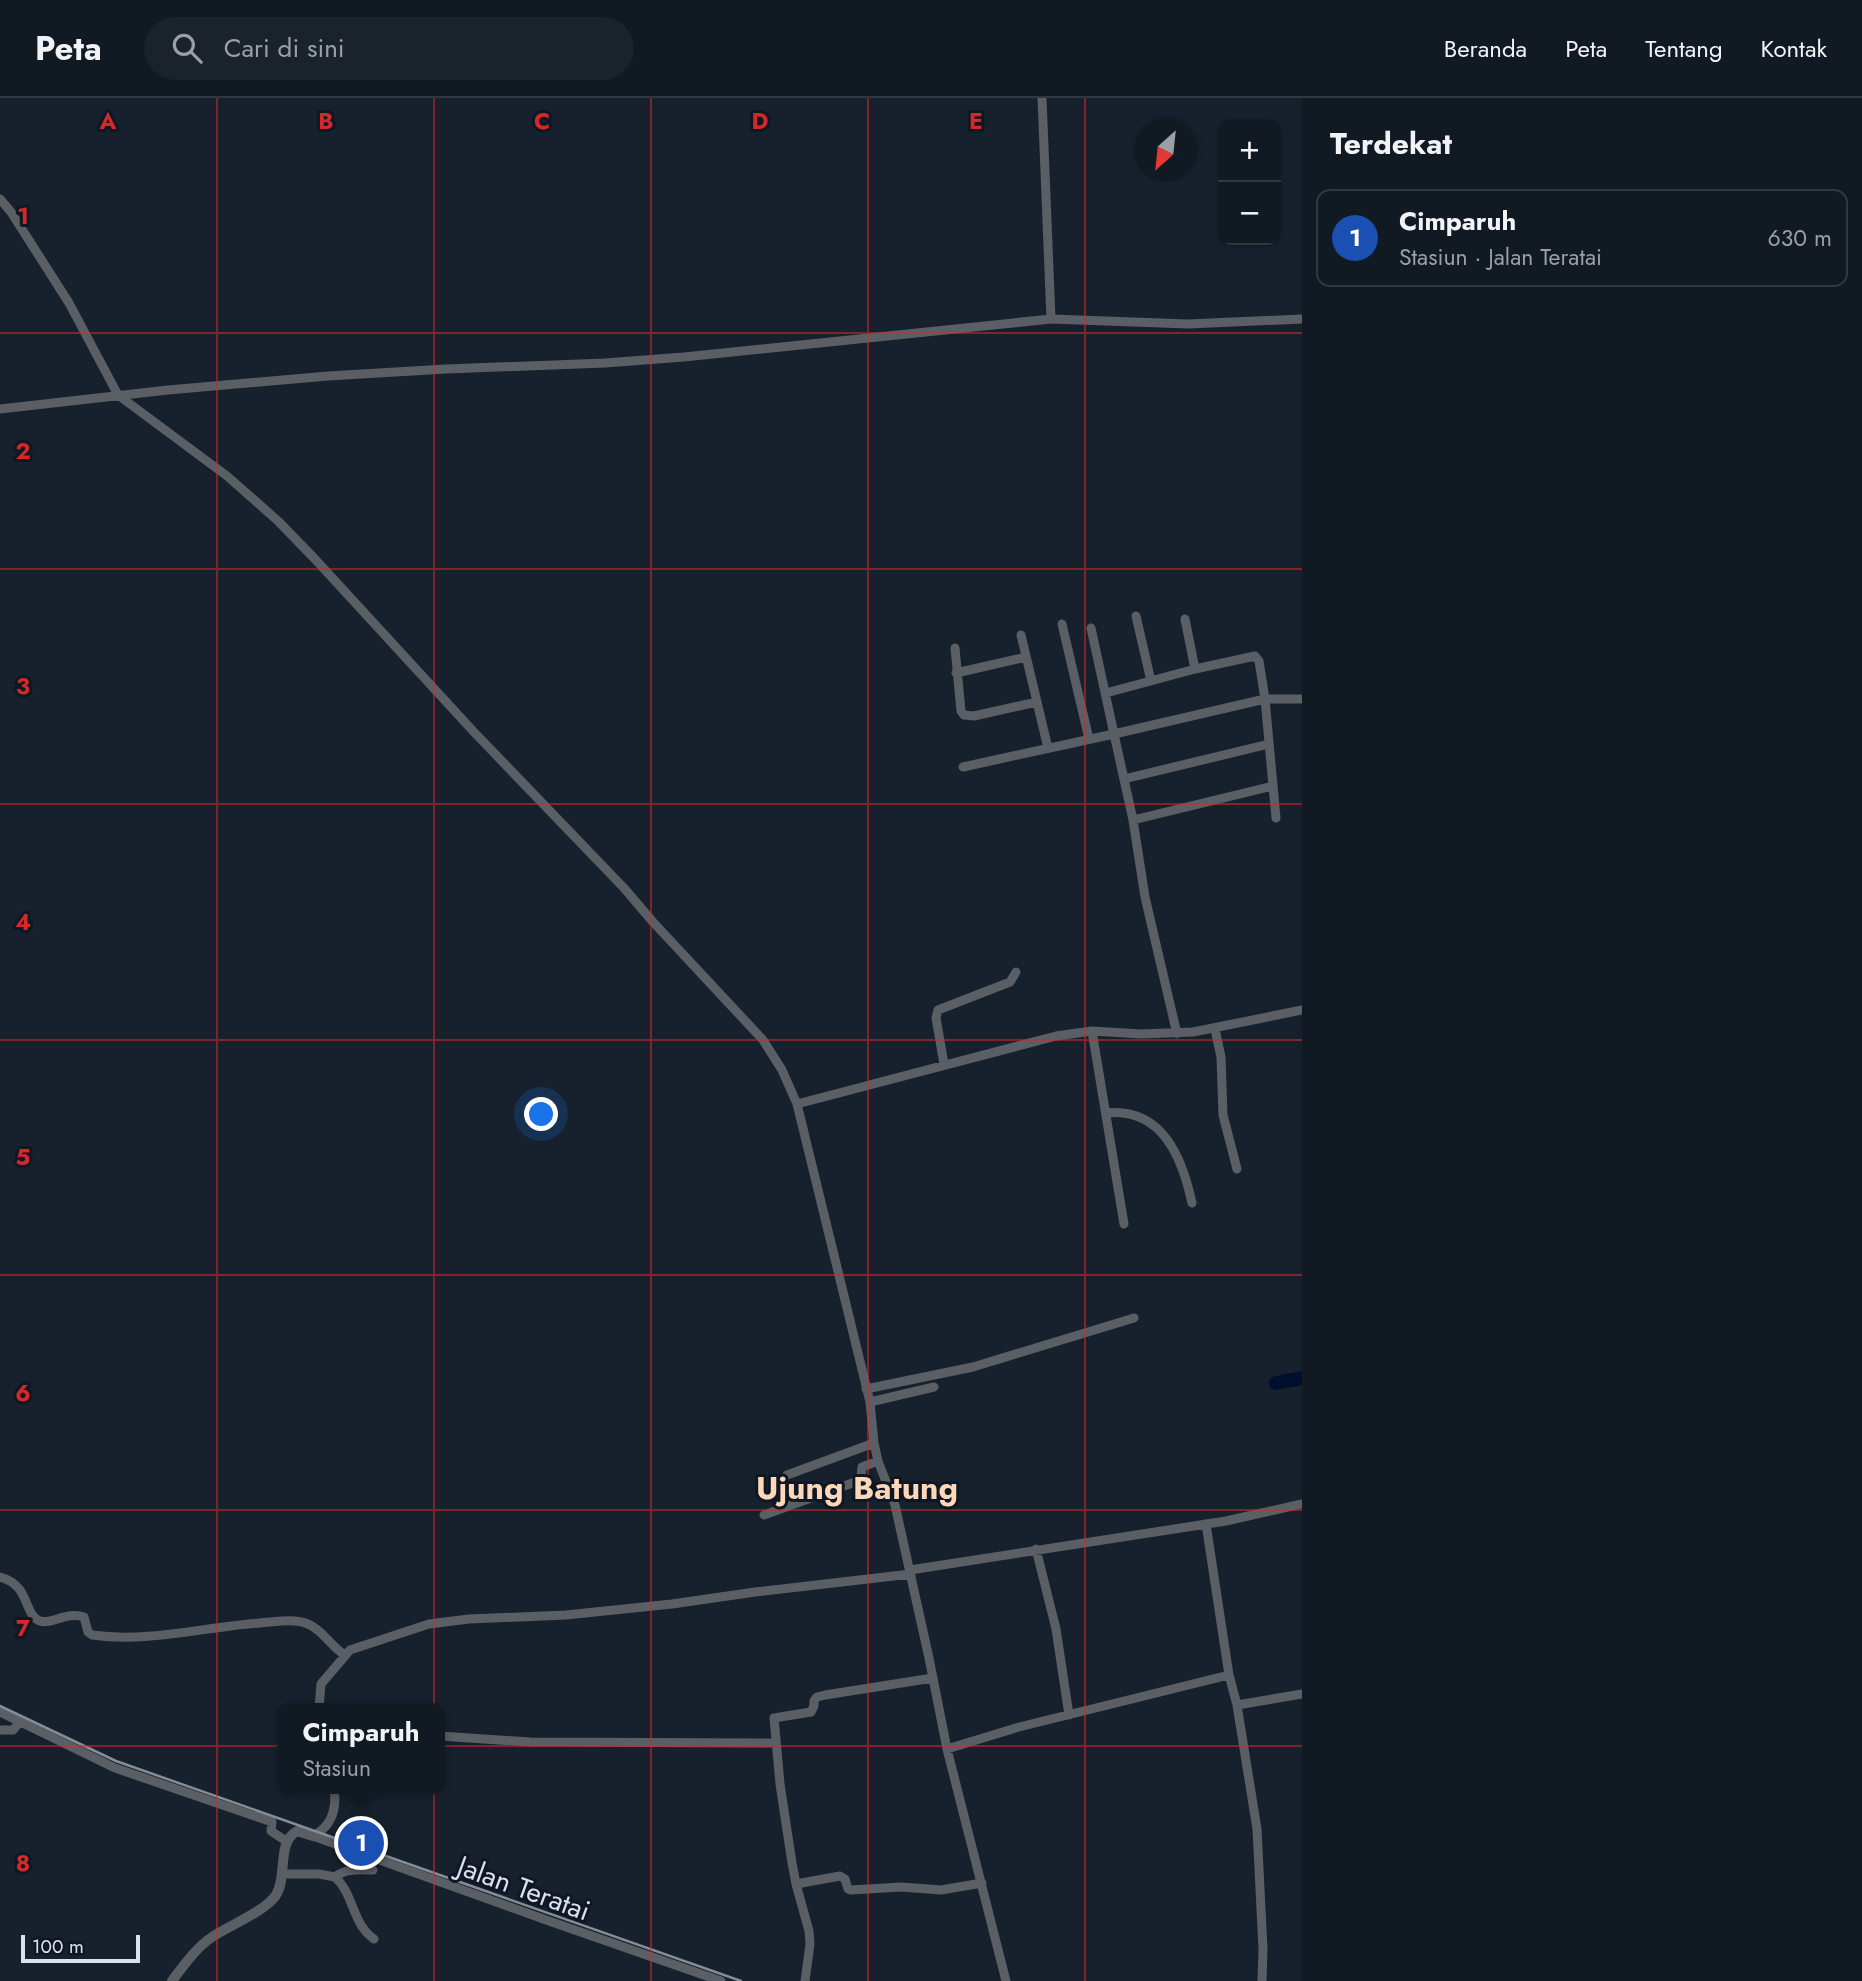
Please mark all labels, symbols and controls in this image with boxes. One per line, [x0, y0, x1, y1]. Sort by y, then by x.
search box [144, 17, 634, 80]
text: Peta [35, 25, 102, 72]
icon: search [168, 29, 206, 67]
text: Cari di sini [224, 29, 345, 67]
text: Beranda [1444, 31, 1527, 66]
text: Peta [1565, 31, 1607, 66]
text: Tentang [1645, 31, 1723, 66]
text: Kontak [1761, 31, 1827, 66]
text: A [99, 104, 117, 138]
text: B [318, 104, 334, 138]
text: C [534, 104, 550, 138]
text: D [752, 104, 769, 138]
text: E [969, 104, 983, 138]
north arrow [1134, 119, 1197, 182]
map controls [1218, 119, 1281, 245]
button: + [1218, 119, 1281, 182]
text: Terdekat [1330, 122, 1452, 165]
button: − [1218, 182, 1281, 245]
text: 1 [17, 199, 29, 233]
text: Cimparuh [1399, 202, 1516, 240]
text: 1 [1349, 221, 1361, 255]
text: 630 m [1768, 221, 1832, 255]
text: Stasiun · Jalan Teratai [1399, 240, 1602, 274]
text: 2 [15, 434, 31, 468]
text: 3 [16, 669, 30, 703]
text: 4 [15, 905, 31, 939]
your location [524, 1097, 558, 1131]
text: 5 [16, 1140, 30, 1174]
text: 6 [15, 1376, 31, 1410]
district label: Ujung Batung [756, 1465, 958, 1511]
text: 7 [16, 1611, 30, 1645]
popup [277, 1703, 445, 1794]
text: Cimparuh [302, 1713, 420, 1751]
text: Stasiun [302, 1751, 371, 1785]
pin: 1 [338, 1817, 384, 1869]
street label: Jalan Teratai [448, 1844, 596, 1931]
text: 8 [16, 1846, 30, 1880]
scale bar [21, 1932, 140, 1964]
text: 100 m [32, 1933, 84, 1960]

